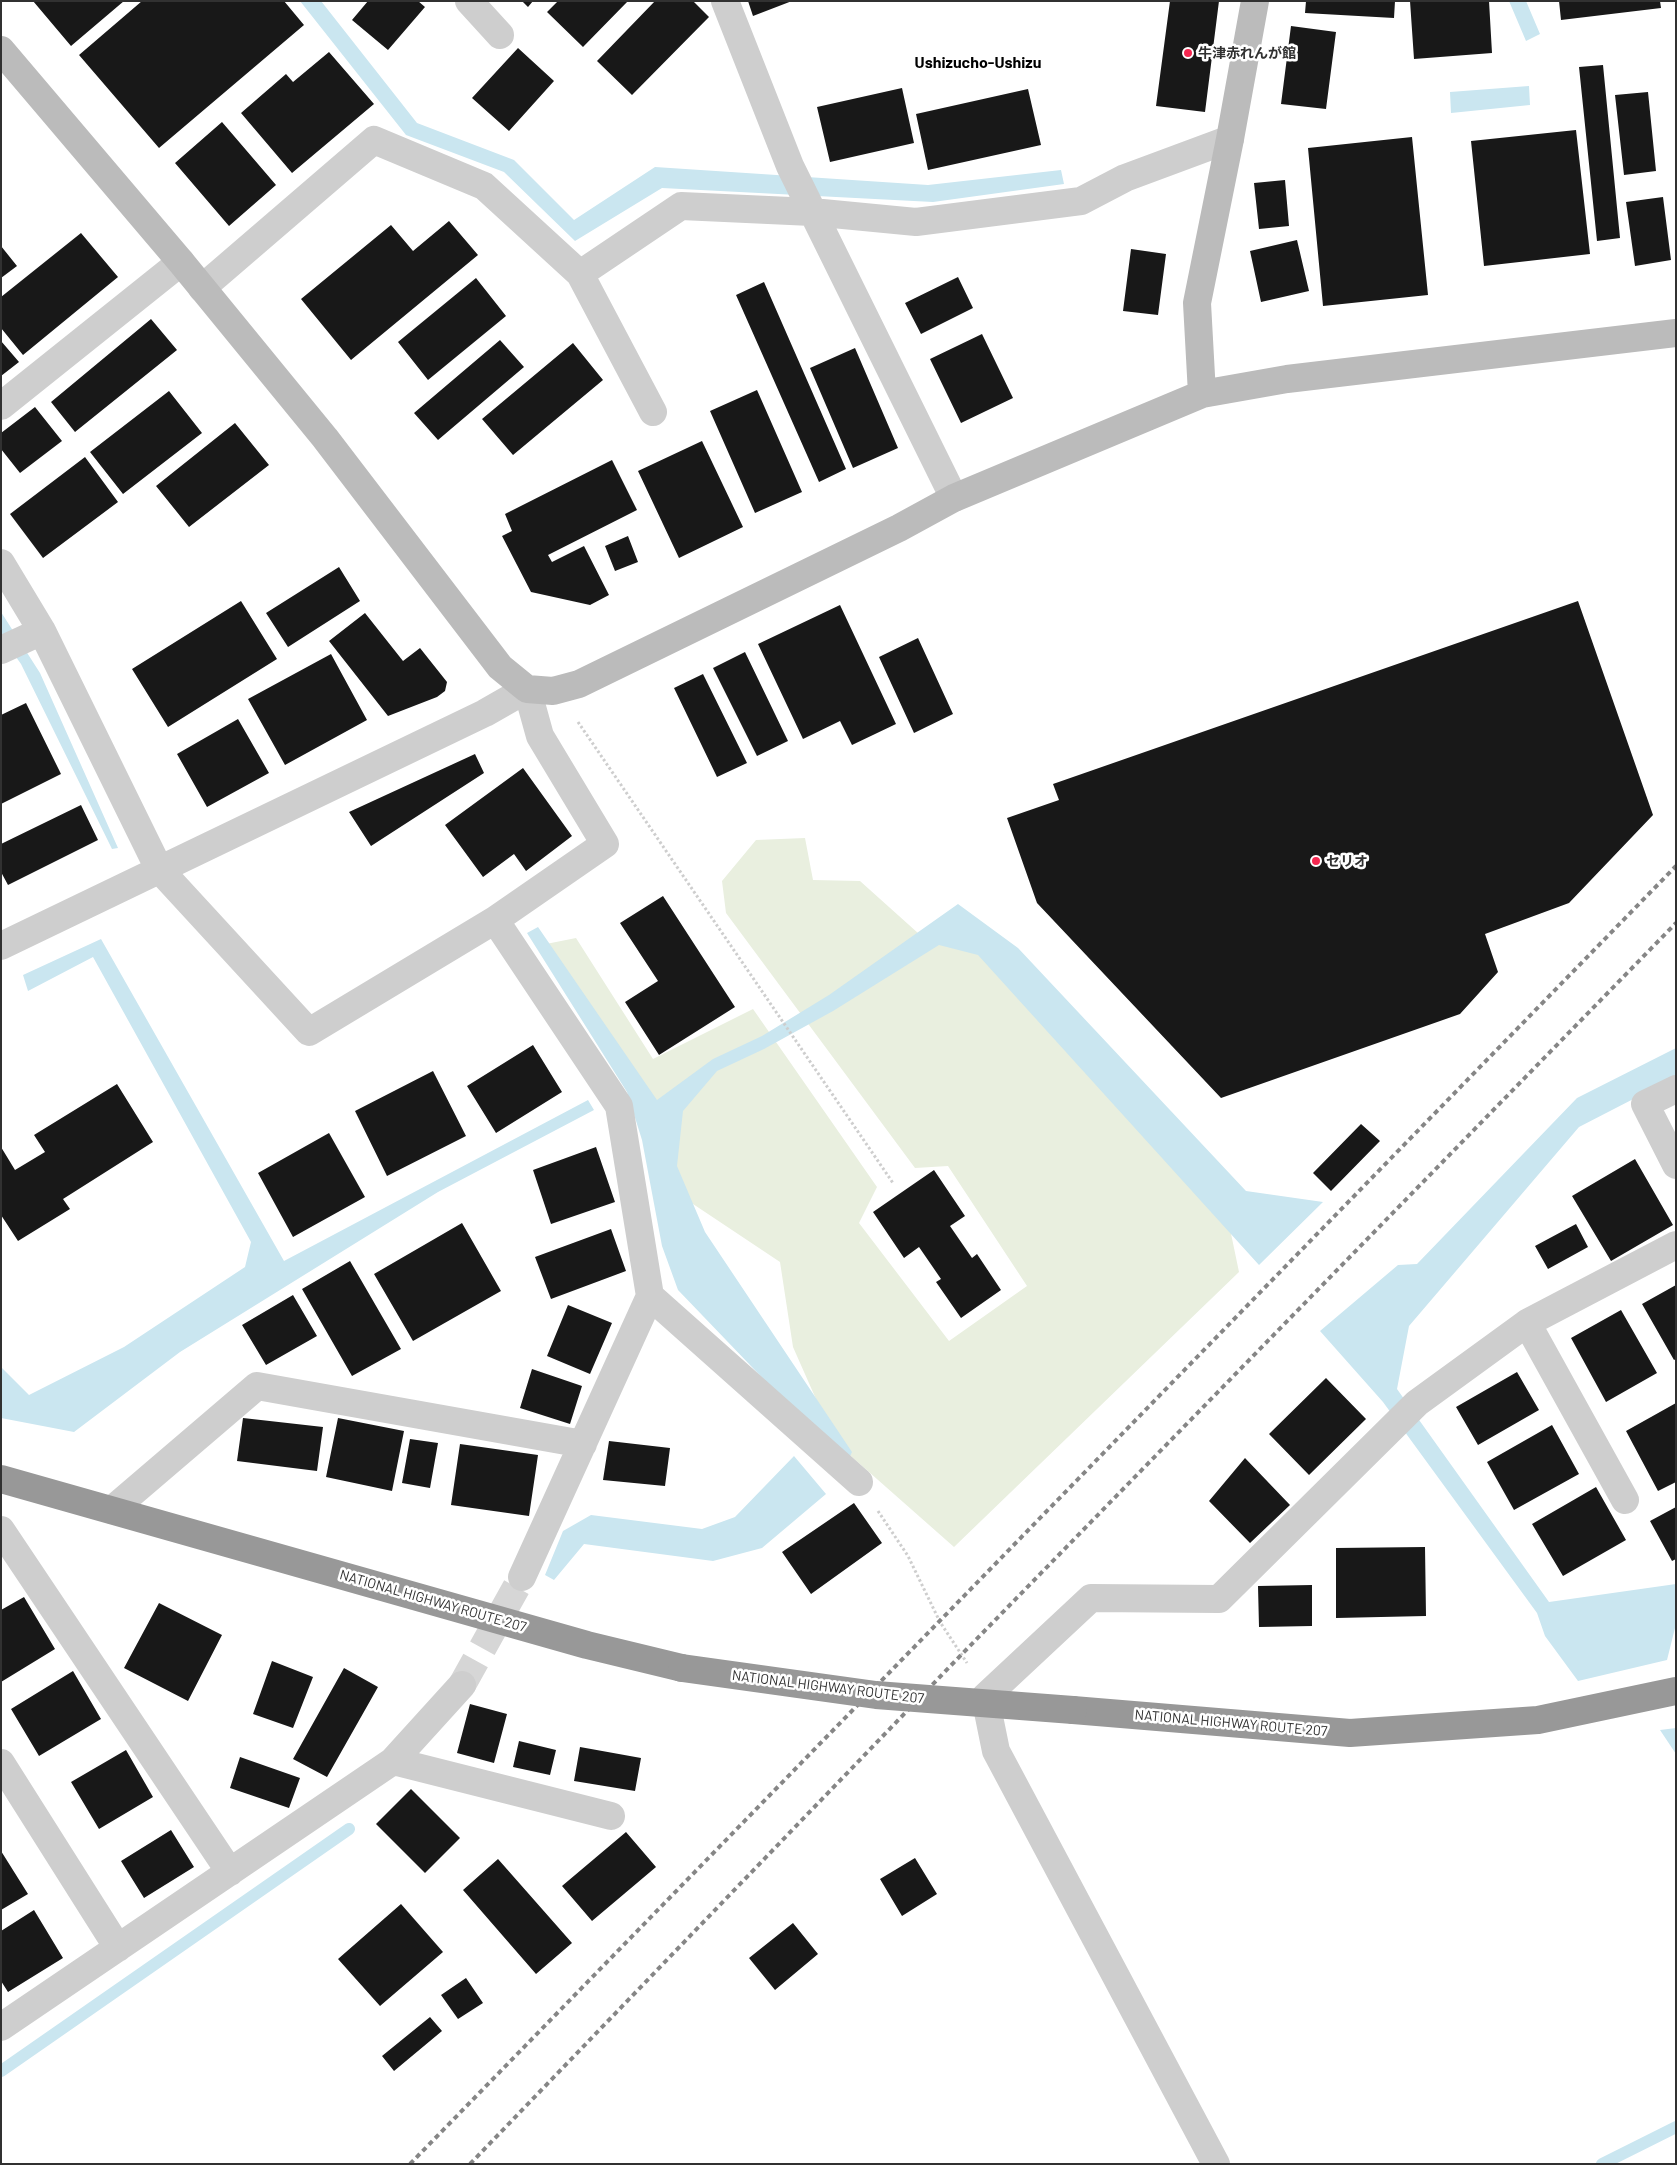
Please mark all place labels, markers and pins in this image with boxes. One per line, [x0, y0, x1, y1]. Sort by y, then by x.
place label: 牛津赤れんが館 [1198, 45, 1296, 61]
marker: 牛津赤れんが館 [1182, 47, 1194, 59]
place label: セリオ [1326, 853, 1368, 869]
marker: セリオ [1310, 855, 1322, 867]

